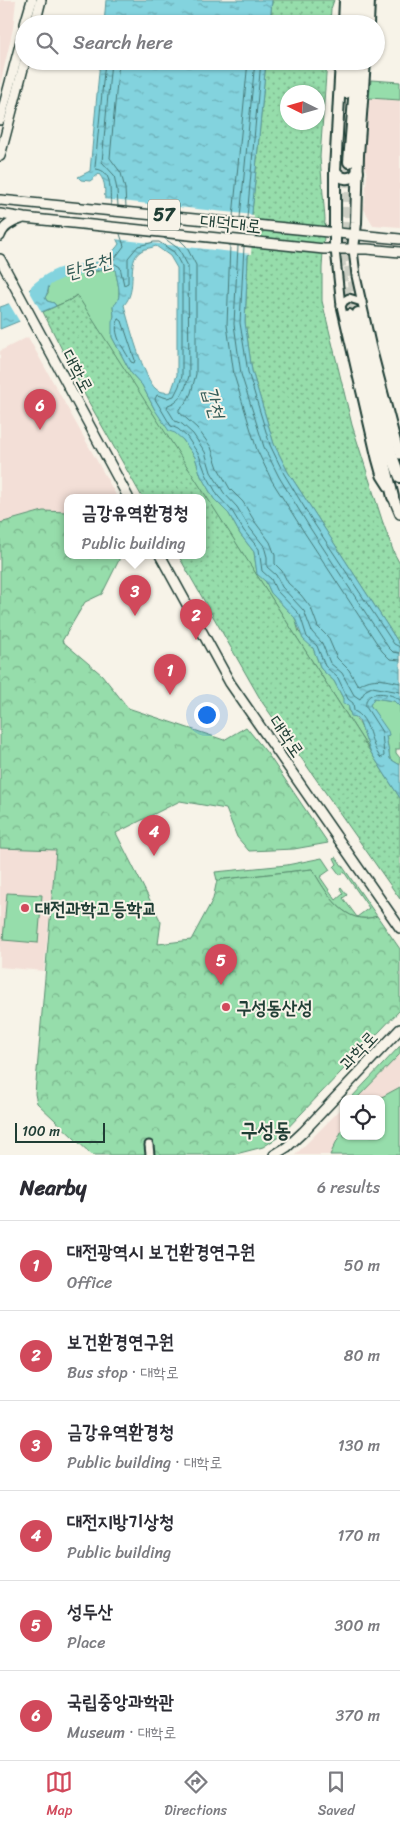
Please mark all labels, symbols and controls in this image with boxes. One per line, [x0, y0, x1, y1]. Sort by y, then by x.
search box [15, 15, 385, 70]
text: Search here [73, 26, 173, 59]
icon: search [33, 29, 61, 57]
north arrow [280, 85, 325, 130]
road number: 57 [148, 200, 180, 230]
street label: 대덕대로 [199, 204, 263, 243]
water label: 탄동천 [60, 242, 118, 290]
street label: 대학로 [52, 343, 103, 399]
water label: 갑천 [192, 382, 235, 424]
pin: 6 [24, 389, 56, 430]
popup [64, 494, 206, 559]
text: 금강유역환경청 [81, 496, 189, 529]
text: Public building [81, 529, 186, 558]
pin: 3 [119, 575, 151, 616]
pin: 2 [180, 599, 212, 640]
pin: 1 [154, 654, 186, 695]
your location [194, 702, 220, 728]
street label: 대학로 [260, 708, 313, 765]
pin: 4 [138, 815, 170, 856]
place label: 대전과학고등학교 [35, 892, 157, 925]
marker: 대전과학고등학교 [19, 902, 31, 914]
pin: 5 [205, 944, 237, 985]
place label: 구성동산성 [236, 991, 312, 1024]
marker: 구성동산성 [220, 1001, 232, 1013]
street label: 과학로 [331, 1022, 386, 1078]
map controls [340, 1095, 385, 1140]
button: locate [340, 1095, 385, 1140]
district label: 구성동 [241, 1111, 291, 1149]
text: 100 m [22, 1119, 60, 1144]
scale bar [15, 1120, 105, 1143]
text: Nearby [20, 1169, 86, 1207]
text: 6 results [317, 1173, 380, 1202]
text: 대전광역시 보건환경연구원 [67, 1235, 255, 1268]
text: 1 [33, 1251, 39, 1280]
text: 50 m [344, 1251, 380, 1280]
text: Office [67, 1268, 112, 1297]
text: 보건환경연구원 [67, 1325, 174, 1358]
text: 2 [31, 1341, 41, 1370]
text: 80 m [344, 1341, 380, 1370]
text: Bus stop · 대학로 [67, 1358, 179, 1387]
text: 금강유역환경청 [67, 1415, 174, 1448]
text: 3 [32, 1431, 40, 1460]
text: 130 m [338, 1431, 380, 1460]
text: Public building · 대학로 [67, 1448, 222, 1477]
text: 대전지방기상청 [67, 1505, 174, 1538]
text: 4 [31, 1521, 41, 1550]
text: 170 m [337, 1521, 380, 1550]
text: Public building [67, 1538, 171, 1567]
text: 성두산 [67, 1595, 113, 1628]
text: 5 [31, 1611, 41, 1640]
text: 300 m [335, 1611, 380, 1640]
text: Place [67, 1628, 106, 1657]
text: 국립중앙과학관 [67, 1685, 174, 1718]
text: 6 [31, 1701, 41, 1730]
text: 370 m [336, 1701, 380, 1730]
text: Museum · 대학로 [67, 1718, 176, 1747]
tab: Map [45, 1768, 73, 1823]
tab: Directions [164, 1768, 227, 1823]
tab: Saved [318, 1768, 355, 1823]

